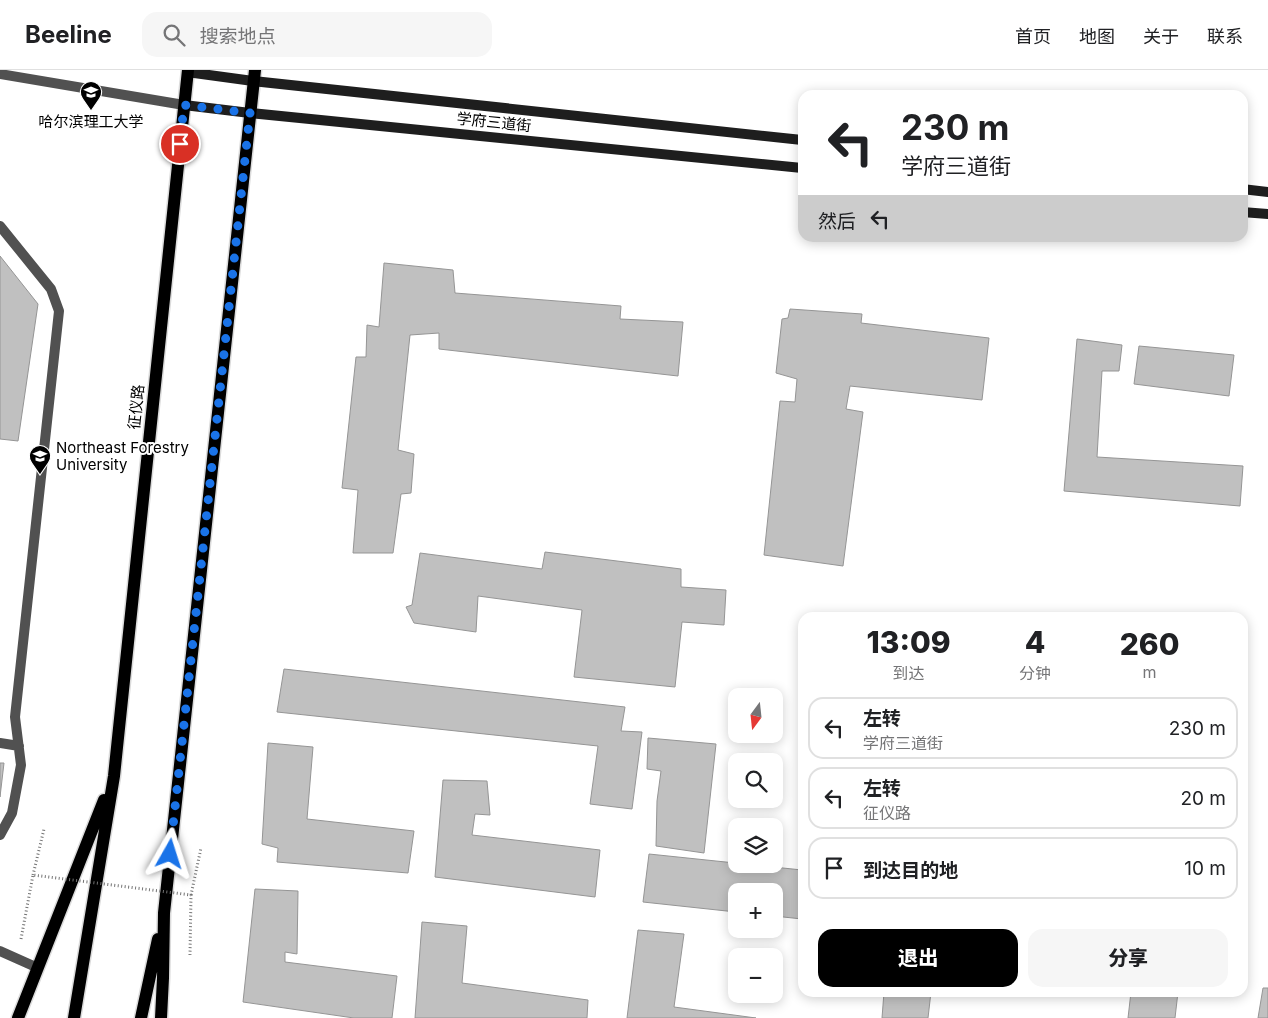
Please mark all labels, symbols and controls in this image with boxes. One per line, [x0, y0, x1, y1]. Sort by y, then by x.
search box [142, 12, 492, 57]
text: Beeline [25, 20, 112, 49]
icon: search [160, 21, 188, 49]
text: 搜索地点 [200, 25, 276, 48]
text: 首页 [1015, 26, 1051, 47]
text: 地图 [1079, 26, 1115, 47]
text: 关于 [1143, 26, 1179, 47]
text: 联系 [1207, 26, 1243, 47]
school or university icon: 哈尔滨理工大学 [79, 80, 103, 111]
text: 230 m [901, 106, 1009, 148]
street label: 学府三道街 [456, 109, 532, 135]
icon: left [818, 110, 883, 175]
place label: 哈尔滨理工大学 [38, 112, 144, 131]
pin [159, 123, 201, 165]
icon: arrive [166, 130, 194, 158]
text: 学府三道街 [901, 153, 1011, 179]
icon: left [866, 205, 894, 233]
text: 然后 [818, 210, 856, 233]
street label: 征仪路 [124, 384, 148, 430]
place label: Northeast Forestry University [56, 438, 189, 474]
school or university icon: Northeast Forestry University [28, 444, 52, 475]
text: 13:09 [867, 624, 951, 660]
text: 4 [1025, 624, 1046, 660]
text: 260 [1120, 626, 1179, 662]
text: m [1143, 662, 1157, 682]
text: 到达 [893, 663, 925, 683]
text: 分钟 [1019, 663, 1051, 683]
north arrow [728, 688, 782, 742]
map controls [728, 688, 783, 1003]
text: 左转 [863, 707, 901, 730]
icon: left [820, 714, 848, 742]
text: 230 m [1169, 717, 1226, 740]
text: 学府三道街 [863, 733, 943, 753]
button: search [728, 753, 783, 808]
text: 左转 [863, 777, 901, 800]
icon: left [820, 784, 848, 812]
text: 20 m [1180, 787, 1226, 810]
text: 征仪路 [863, 803, 911, 823]
button: layers [728, 818, 783, 873]
position arrow [143, 827, 195, 879]
icon: arrive [820, 854, 848, 882]
text: 10 m [1184, 857, 1226, 880]
text: 到达目的地 [863, 859, 958, 882]
button: + [728, 883, 783, 938]
button: 退出 [818, 929, 1018, 987]
button: 分享 [1028, 929, 1228, 987]
button: − [728, 948, 783, 1003]

